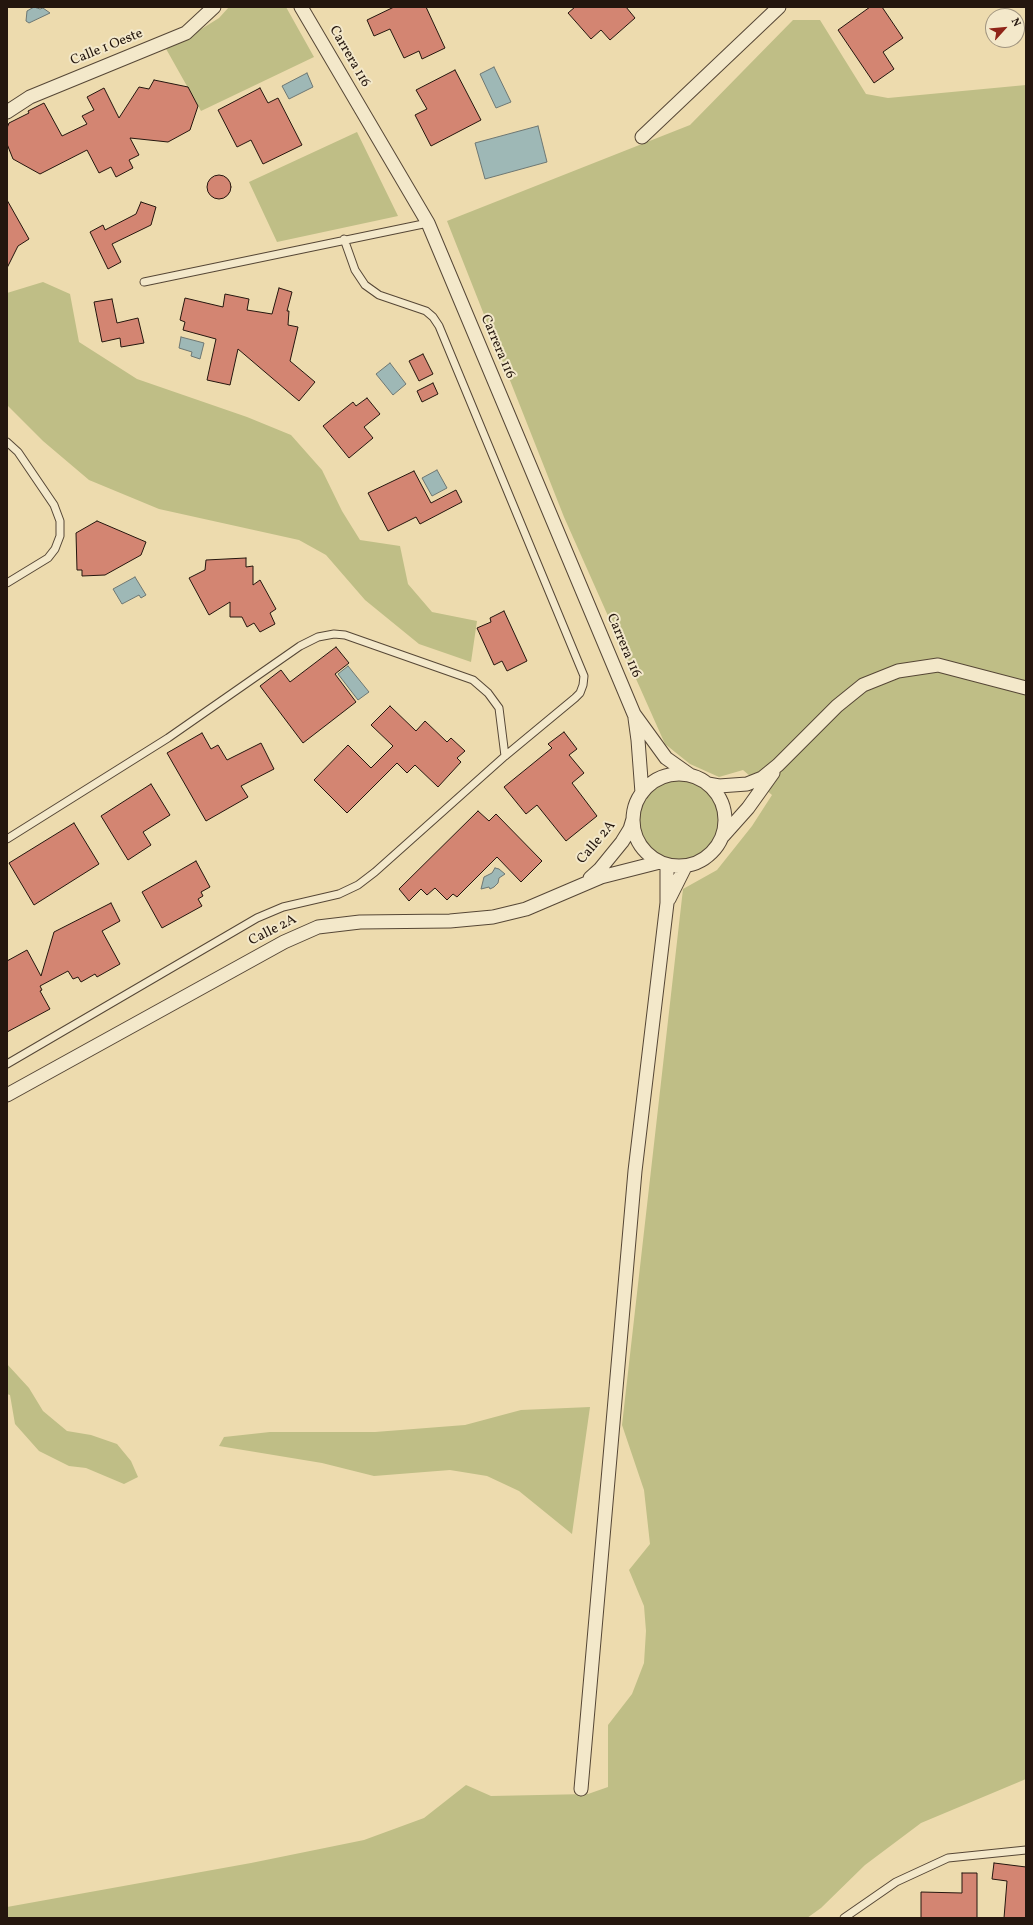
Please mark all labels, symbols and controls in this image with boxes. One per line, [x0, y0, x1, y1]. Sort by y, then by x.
north arrow [985, 8, 1025, 48]
text: N [1007, 16, 1024, 30]
street label: Carrera 116 [325, 23, 373, 91]
street label: Calle 1 Oeste [68, 26, 146, 70]
street label: Carrera 116 [476, 312, 518, 382]
street label: Carrera 116 [602, 611, 644, 681]
street label: Calle 2A [574, 818, 620, 868]
street label: Calle 2A [246, 912, 300, 950]

